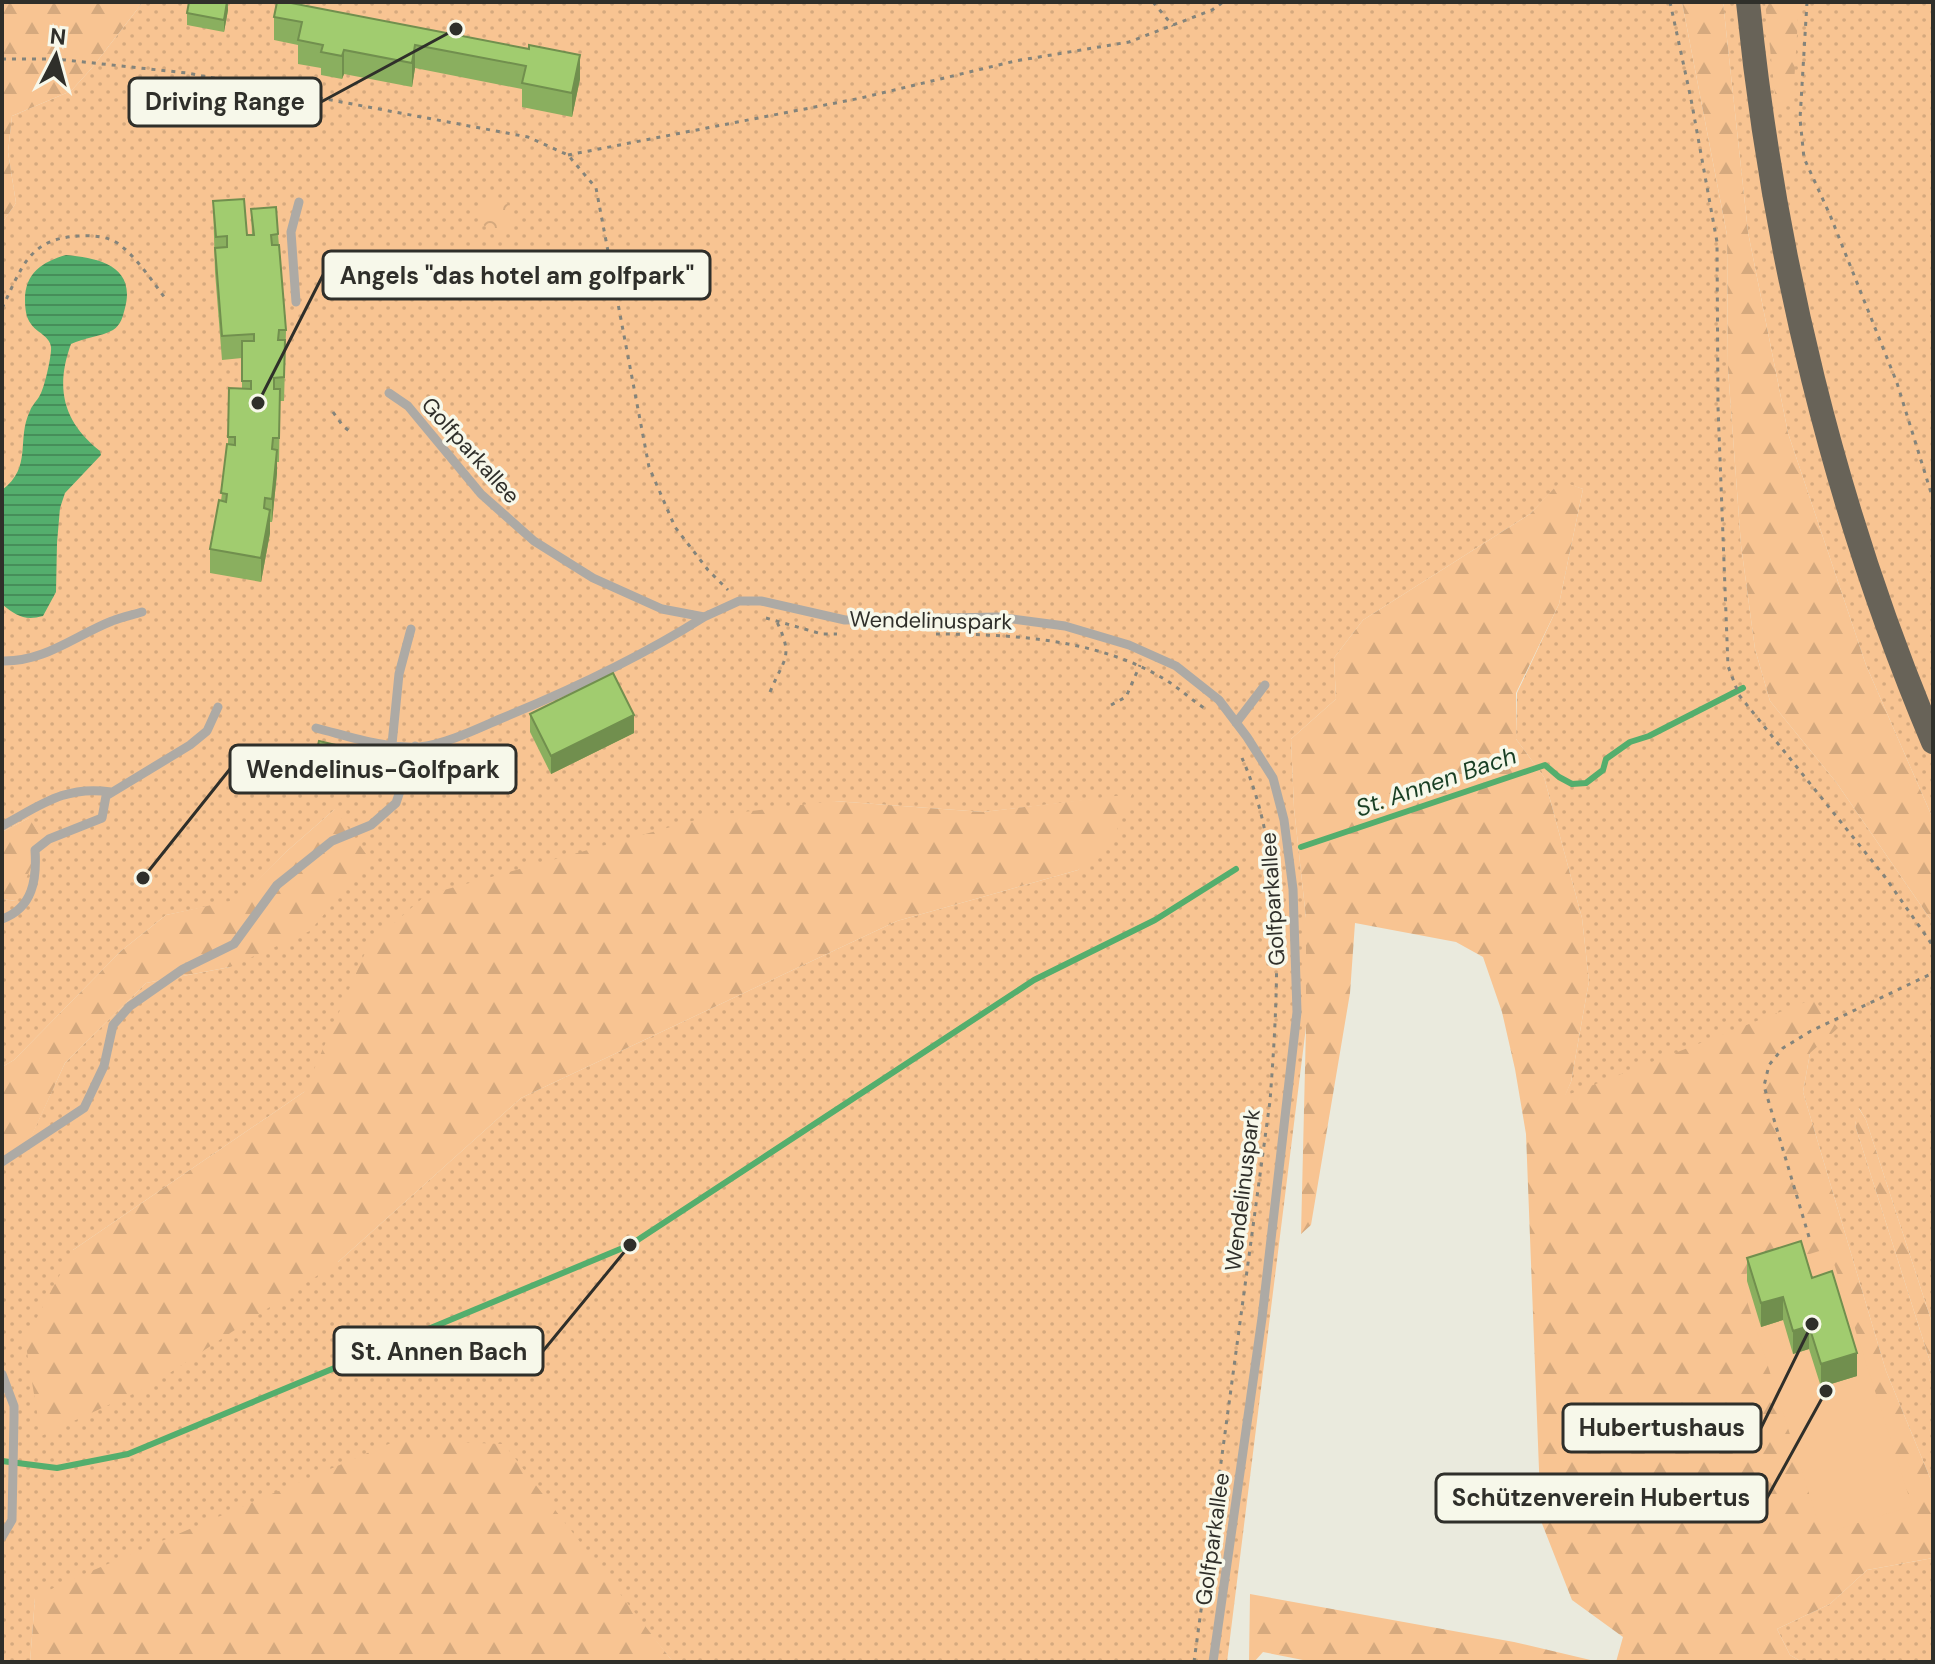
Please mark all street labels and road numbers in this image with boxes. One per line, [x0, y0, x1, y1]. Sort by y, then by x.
street label: Golfparkallee [415, 391, 526, 510]
street label: Wendelinuspark [849, 605, 1013, 636]
street label: Golfparkallee [1253, 831, 1292, 967]
street label: Wendelinuspark [1218, 1107, 1267, 1273]
street label: Golfparkallee [1189, 1471, 1236, 1607]

